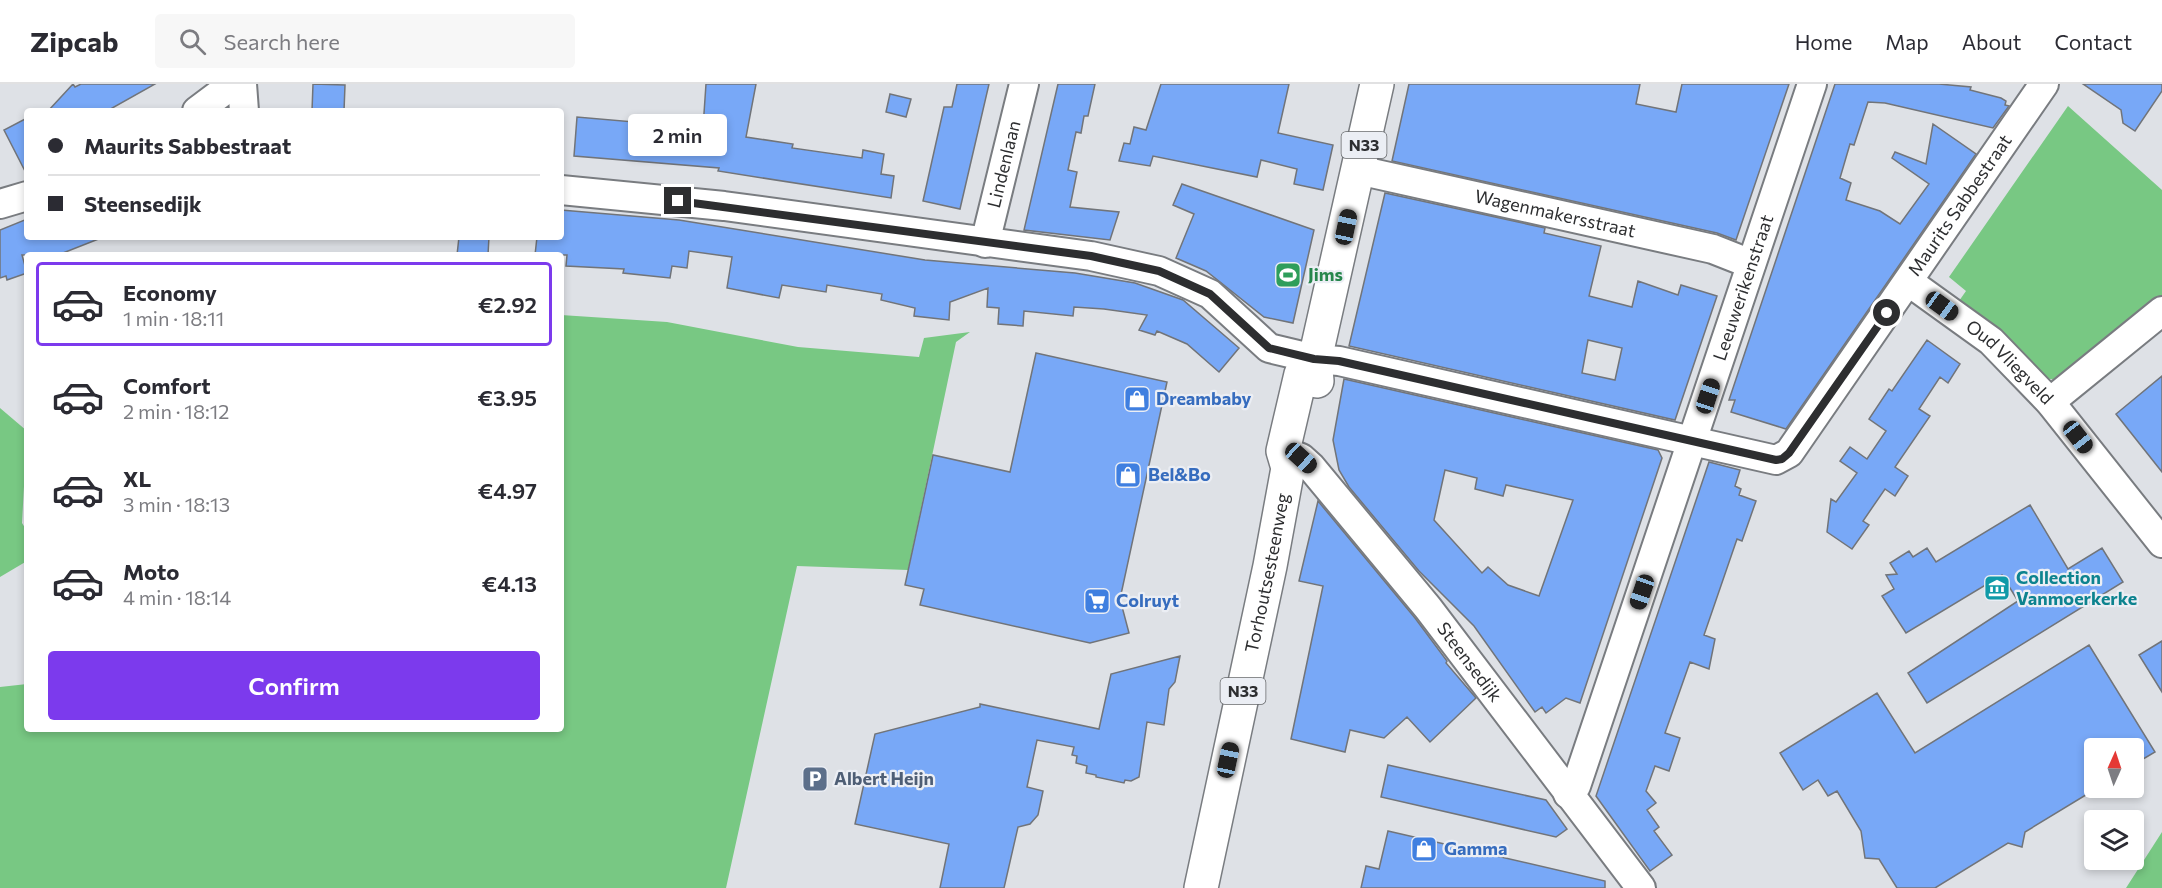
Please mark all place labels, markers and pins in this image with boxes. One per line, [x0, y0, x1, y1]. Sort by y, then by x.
sports icon: Jims [1273, 260, 1303, 290]
place label: Jims [1308, 263, 1343, 285]
shop icon: Dreambaby [1122, 384, 1152, 414]
place label: Dreambaby [1156, 387, 1252, 409]
shop icon: Bel&Bo [1113, 460, 1143, 490]
place label: Bel&Bo [1148, 463, 1211, 485]
place label: Collection Vanmoerkerke [2016, 566, 2137, 609]
museum icon: Collection Vanmoerkerke [1982, 573, 2012, 603]
supermarket icon: Colruyt [1082, 586, 1112, 616]
place label: Colruyt [1116, 589, 1180, 611]
parking icon: Albert Heijn [800, 764, 830, 794]
place label: Albert Heijn [834, 767, 934, 789]
shop icon: Gamma [1409, 834, 1439, 864]
place label: Gamma [1444, 837, 1508, 859]

